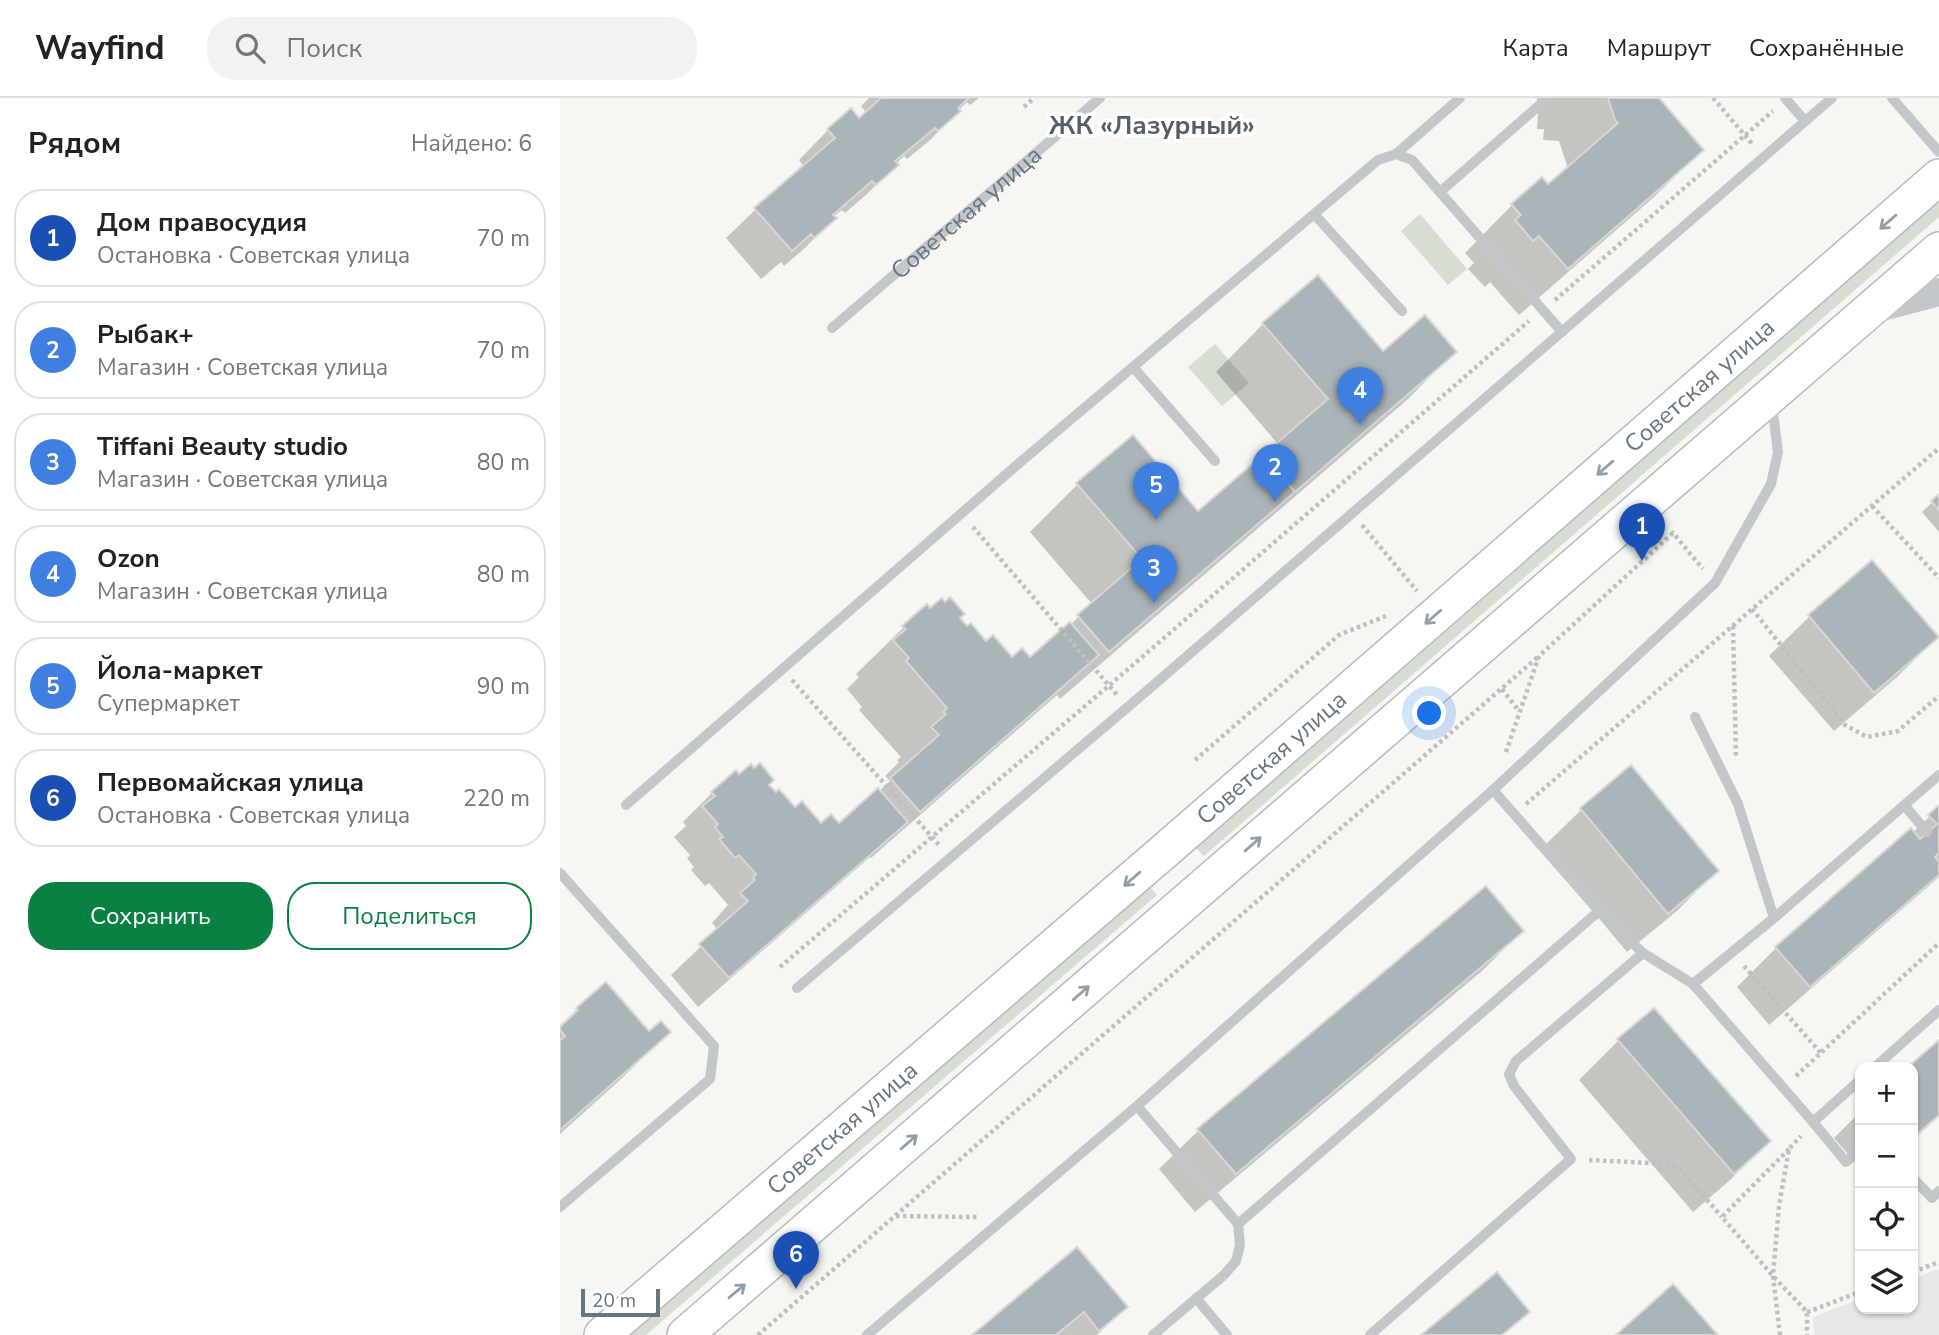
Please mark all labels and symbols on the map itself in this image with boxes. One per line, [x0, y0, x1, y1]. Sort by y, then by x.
district label: ЖК «Лазурный» [1049, 108, 1255, 143]
street label: Советская улица [884, 139, 1049, 287]
one-way arrow [1879, 214, 1897, 230]
street label: Советская улица [1617, 311, 1781, 460]
pin: 4 [1337, 367, 1383, 425]
pin: 2 [1252, 444, 1298, 502]
one-way arrow [1596, 460, 1614, 476]
pin: 5 [1133, 462, 1179, 520]
pin: 1 [1619, 503, 1665, 561]
pin: 3 [1131, 545, 1177, 603]
one-way arrow [1425, 609, 1443, 625]
street label: Советская улица [1190, 684, 1353, 832]
your location [1412, 696, 1446, 730]
one-way arrow [1244, 836, 1262, 852]
one-way arrow [1124, 871, 1142, 887]
one-way arrow [1072, 985, 1090, 1001]
street label: Советская улица [760, 1054, 924, 1202]
one-way arrow [900, 1134, 918, 1150]
pin: 6 [773, 1231, 819, 1289]
one-way arrow [728, 1283, 746, 1299]
scale bar [581, 1286, 660, 1318]

